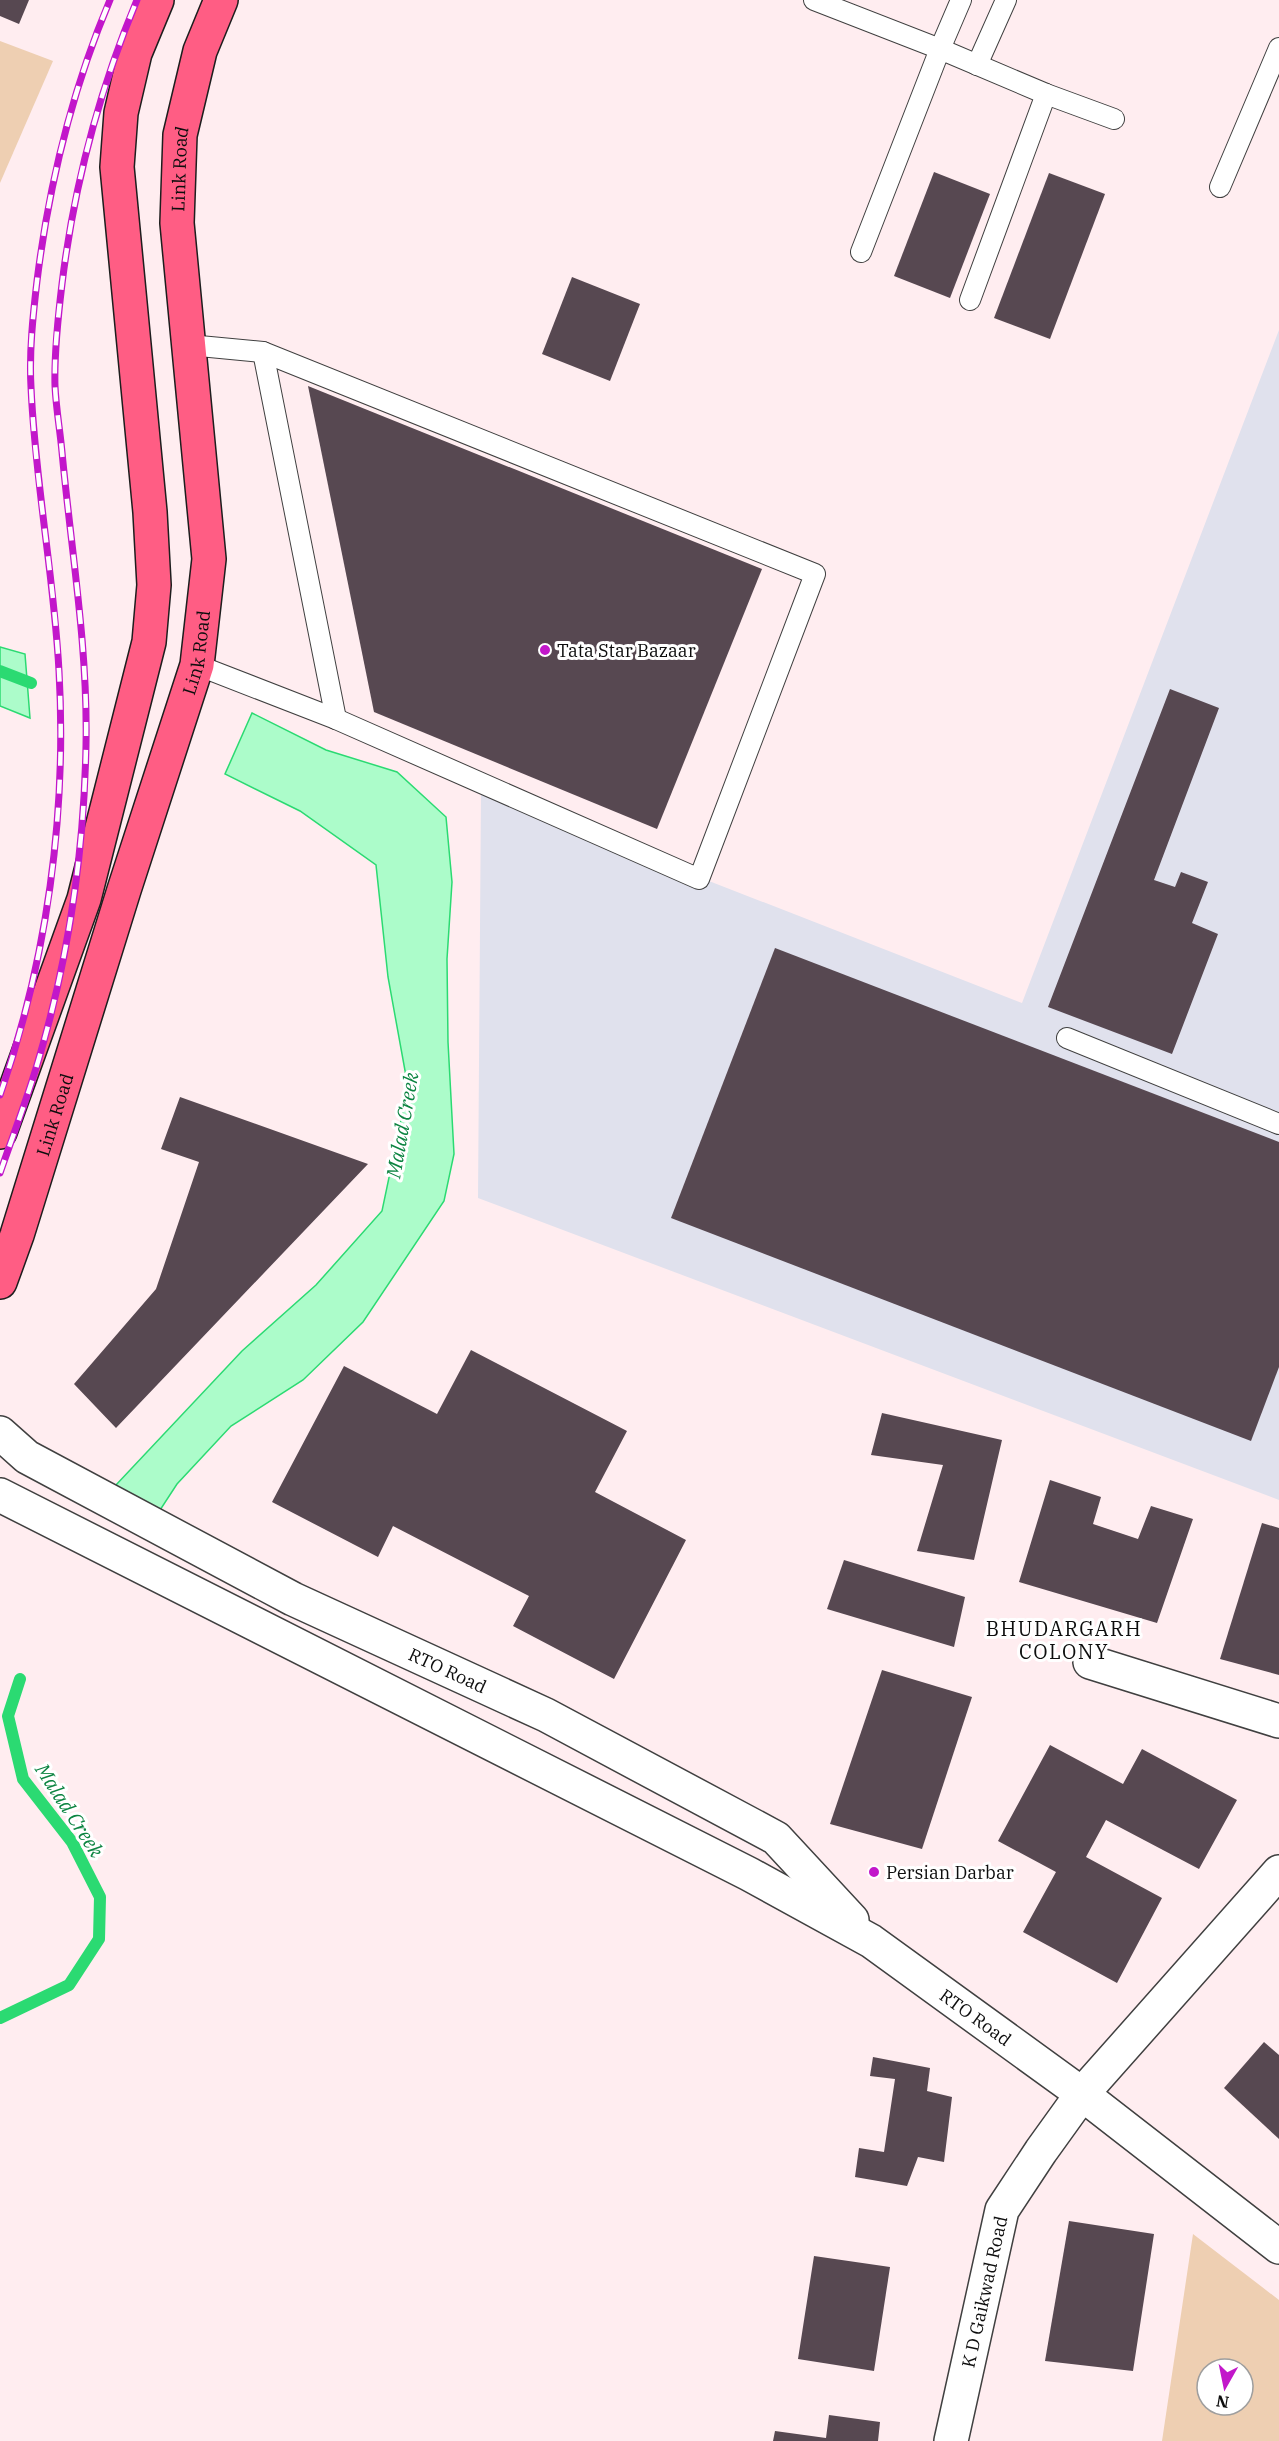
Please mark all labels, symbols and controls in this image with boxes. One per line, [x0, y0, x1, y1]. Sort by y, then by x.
street label: Link Road [166, 124, 193, 212]
street label: Link Road [177, 609, 215, 698]
place label: Tata Star Bazaar [557, 639, 696, 662]
marker: Tata Star Bazaar [538, 643, 552, 657]
street label: Link Road [31, 1070, 78, 1159]
water label: Malad Creek [379, 1070, 425, 1181]
district label: BHUDARGARH COLONY [986, 1615, 1142, 1665]
street label: RTO Road [405, 1642, 491, 1698]
water label: Malad Creek [29, 1757, 111, 1863]
place label: Persian Darbar [886, 1861, 1014, 1884]
marker: Persian Darbar [867, 1865, 881, 1879]
street label: RTO Road [935, 1983, 1016, 2051]
street label: K D Gaikwad Road [956, 2214, 1012, 2370]
north arrow [1195, 2357, 1255, 2417]
text: N [1215, 2391, 1230, 2413]

